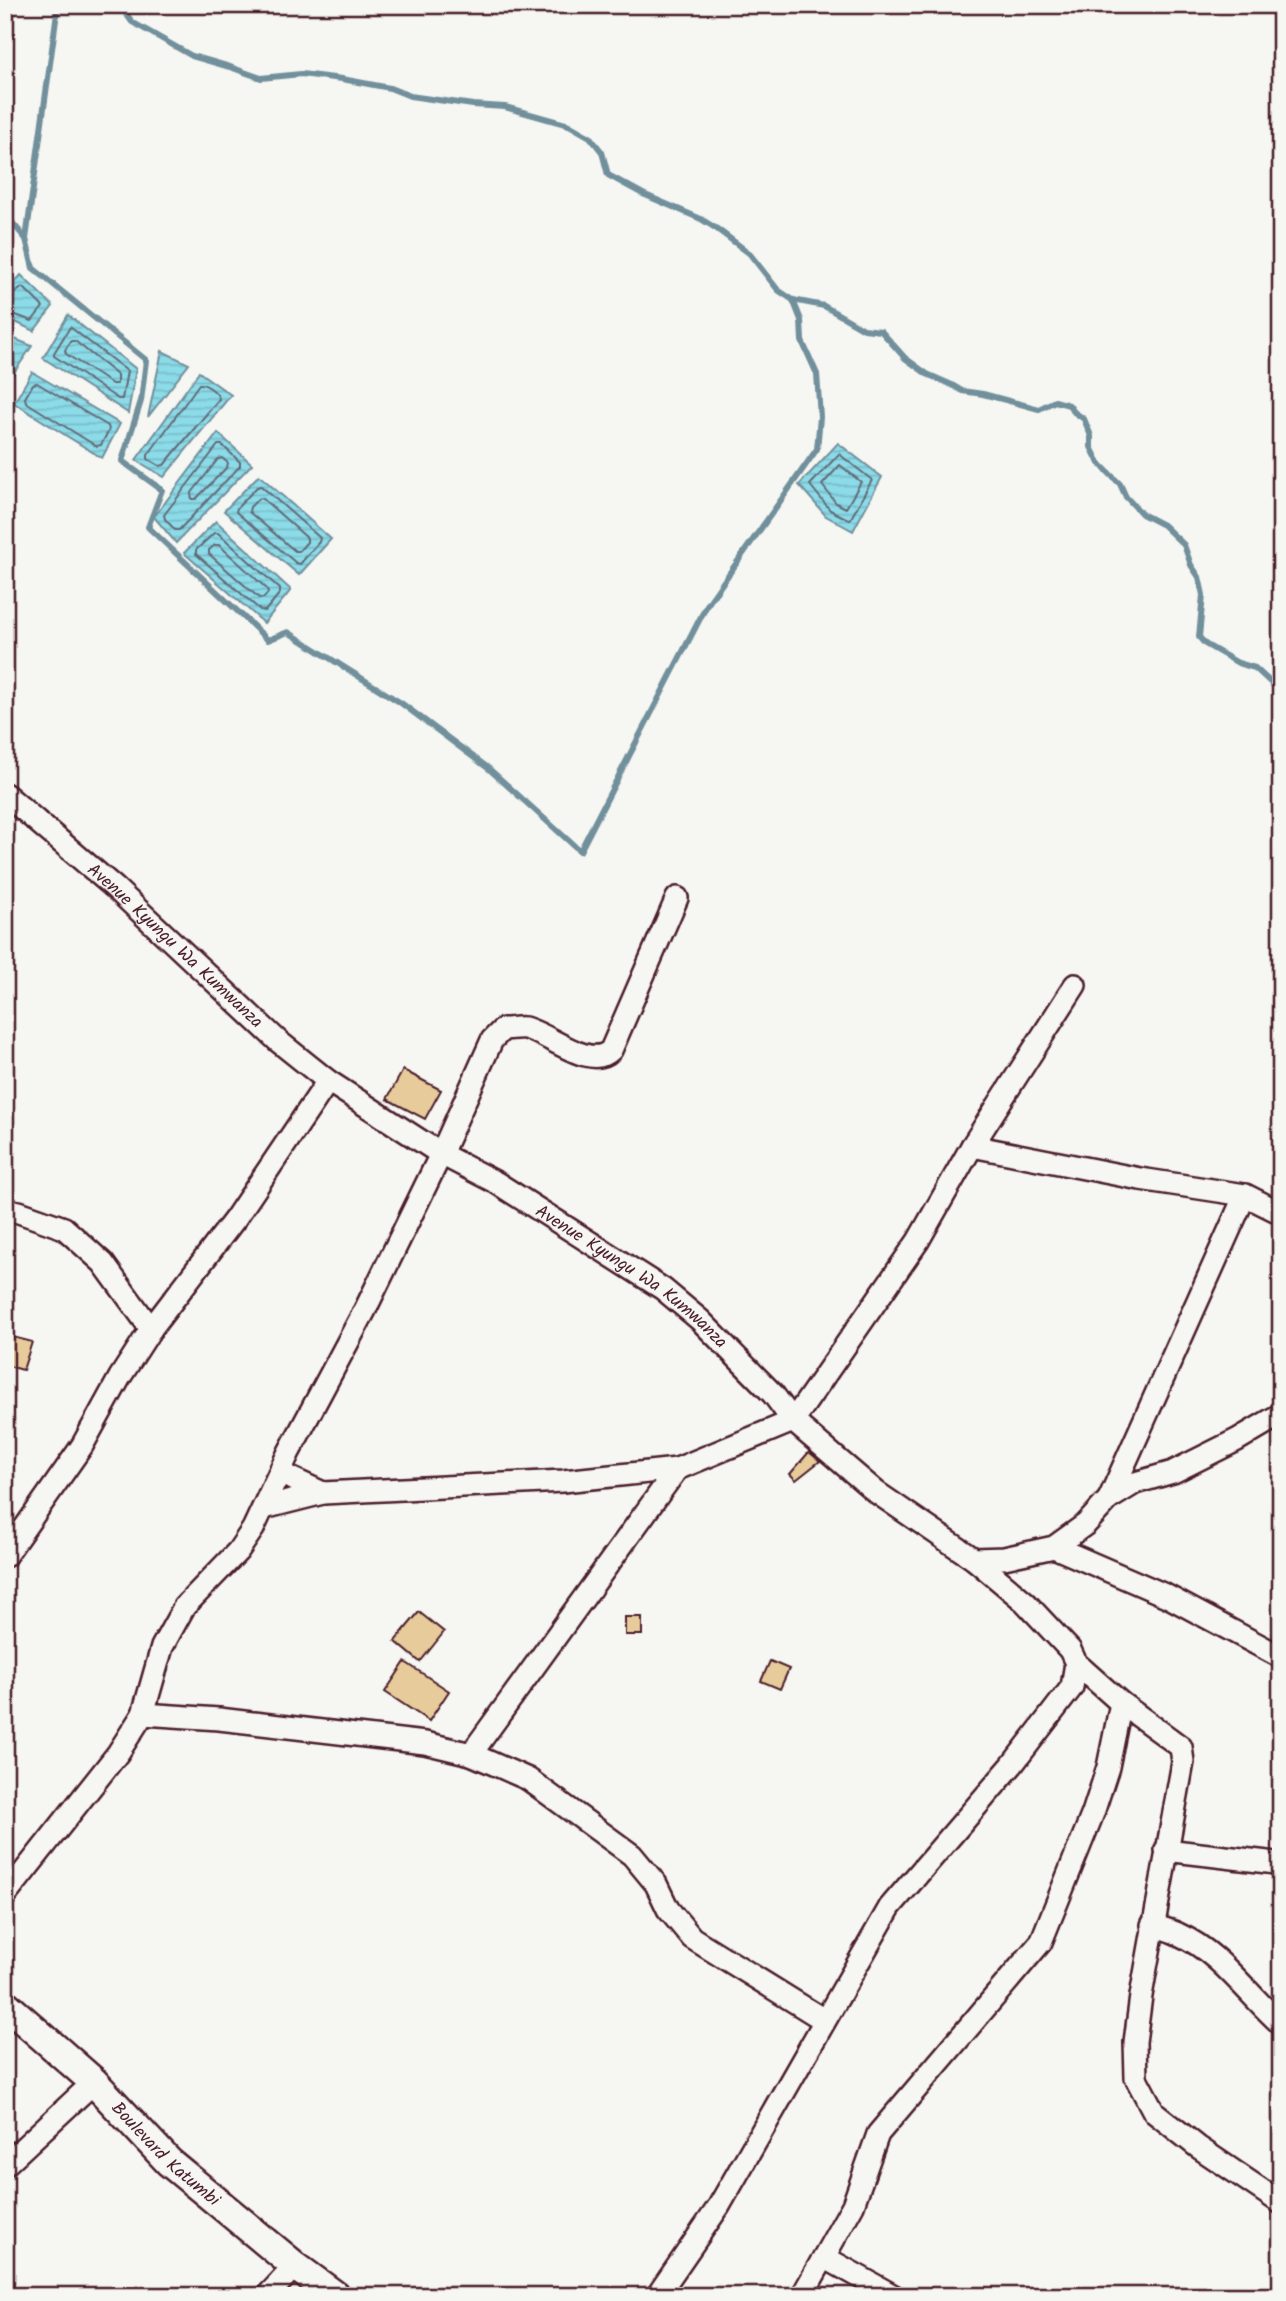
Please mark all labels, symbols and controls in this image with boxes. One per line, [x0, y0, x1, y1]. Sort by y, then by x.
street label: Avenue Kyungu Wa Kumwanza [80, 857, 269, 1036]
street label: Avenue Kyungu Wa Kumwanza [529, 1198, 734, 1356]
street label: Boulevard Katumbi [103, 2096, 226, 2215]

